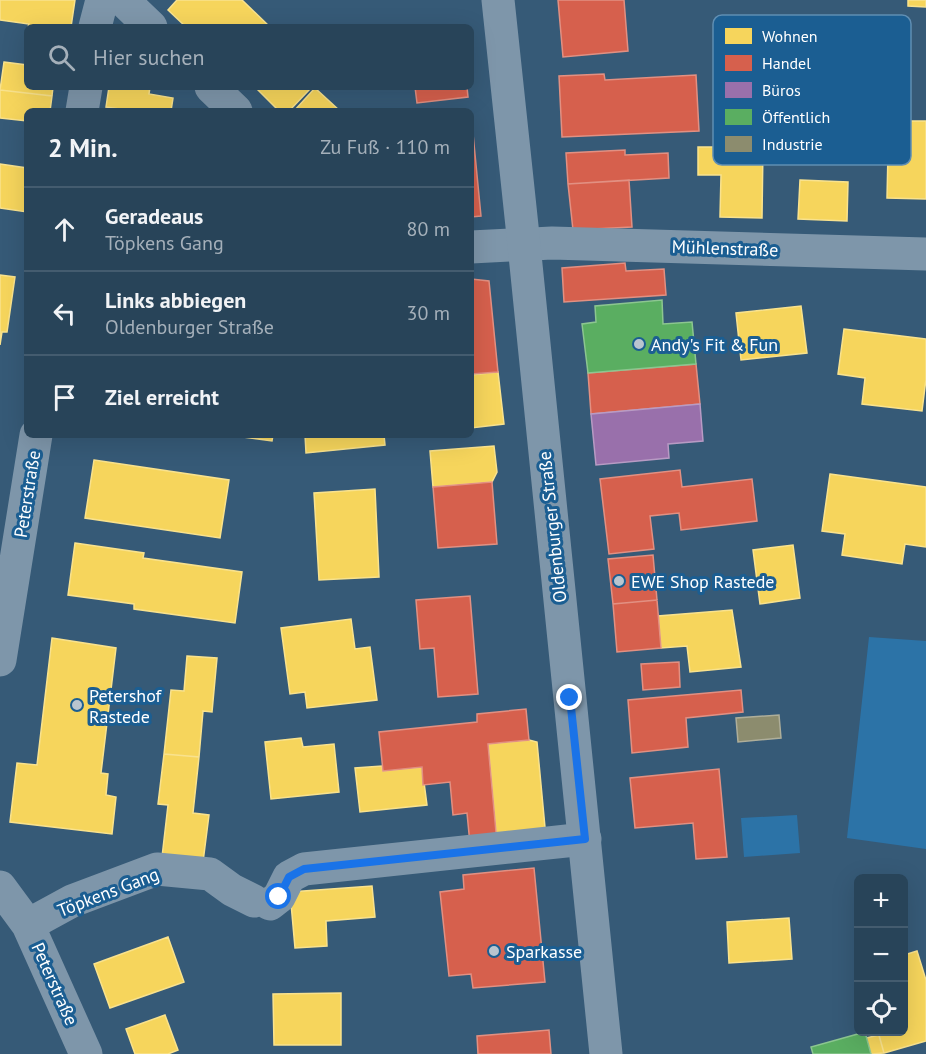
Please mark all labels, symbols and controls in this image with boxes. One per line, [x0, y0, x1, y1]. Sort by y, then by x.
legend [713, 15, 911, 165]
search box [24, 24, 474, 90]
text: Wohnen [762, 26, 818, 46]
icon: search [45, 41, 78, 74]
text: Hier suchen [93, 43, 205, 71]
text: Handel [762, 53, 811, 73]
text: Büros [762, 80, 801, 100]
text: Öffentlich [762, 107, 830, 127]
text: 2 Min. [48, 131, 118, 164]
text: Zu Fuß · 110 m [320, 134, 450, 160]
text: Industrie [762, 134, 823, 154]
text: Geradeaus [105, 202, 203, 230]
icon: ahead [48, 213, 81, 246]
text: 80 m [407, 216, 450, 242]
text: Töpkens Gang [105, 230, 224, 256]
street label: Mühlenstraße [671, 235, 779, 261]
text: Links abbiegen [105, 286, 246, 314]
icon: left [48, 297, 81, 330]
text: 30 m [407, 300, 450, 326]
text: Oldenburger Straße [105, 314, 274, 340]
place label: Andy's Fit & Fun [651, 333, 778, 356]
marker: Andy's Fit & Fun [632, 337, 646, 351]
icon: arrive [48, 381, 81, 414]
text: Ziel erreicht [105, 383, 219, 411]
street label: Peterstraße [9, 449, 45, 539]
street label: Oldenburger Straße [533, 450, 571, 604]
place label: EWE Shop Rastede [631, 570, 775, 593]
marker: EWE Shop Rastede [612, 574, 626, 588]
place label: Petershof Rastede [89, 684, 163, 728]
route end [556, 684, 582, 710]
marker: Petershof Rastede [70, 698, 84, 712]
street label: Töpkens Gang [54, 862, 162, 922]
map controls [854, 874, 908, 1036]
button: + [854, 874, 908, 928]
route start [265, 883, 291, 909]
button: − [854, 928, 908, 982]
street label: Peterstraße [27, 939, 83, 1029]
place label: Sparkasse [506, 940, 582, 963]
marker: Sparkasse [487, 944, 501, 958]
button: locate [854, 982, 908, 1036]

